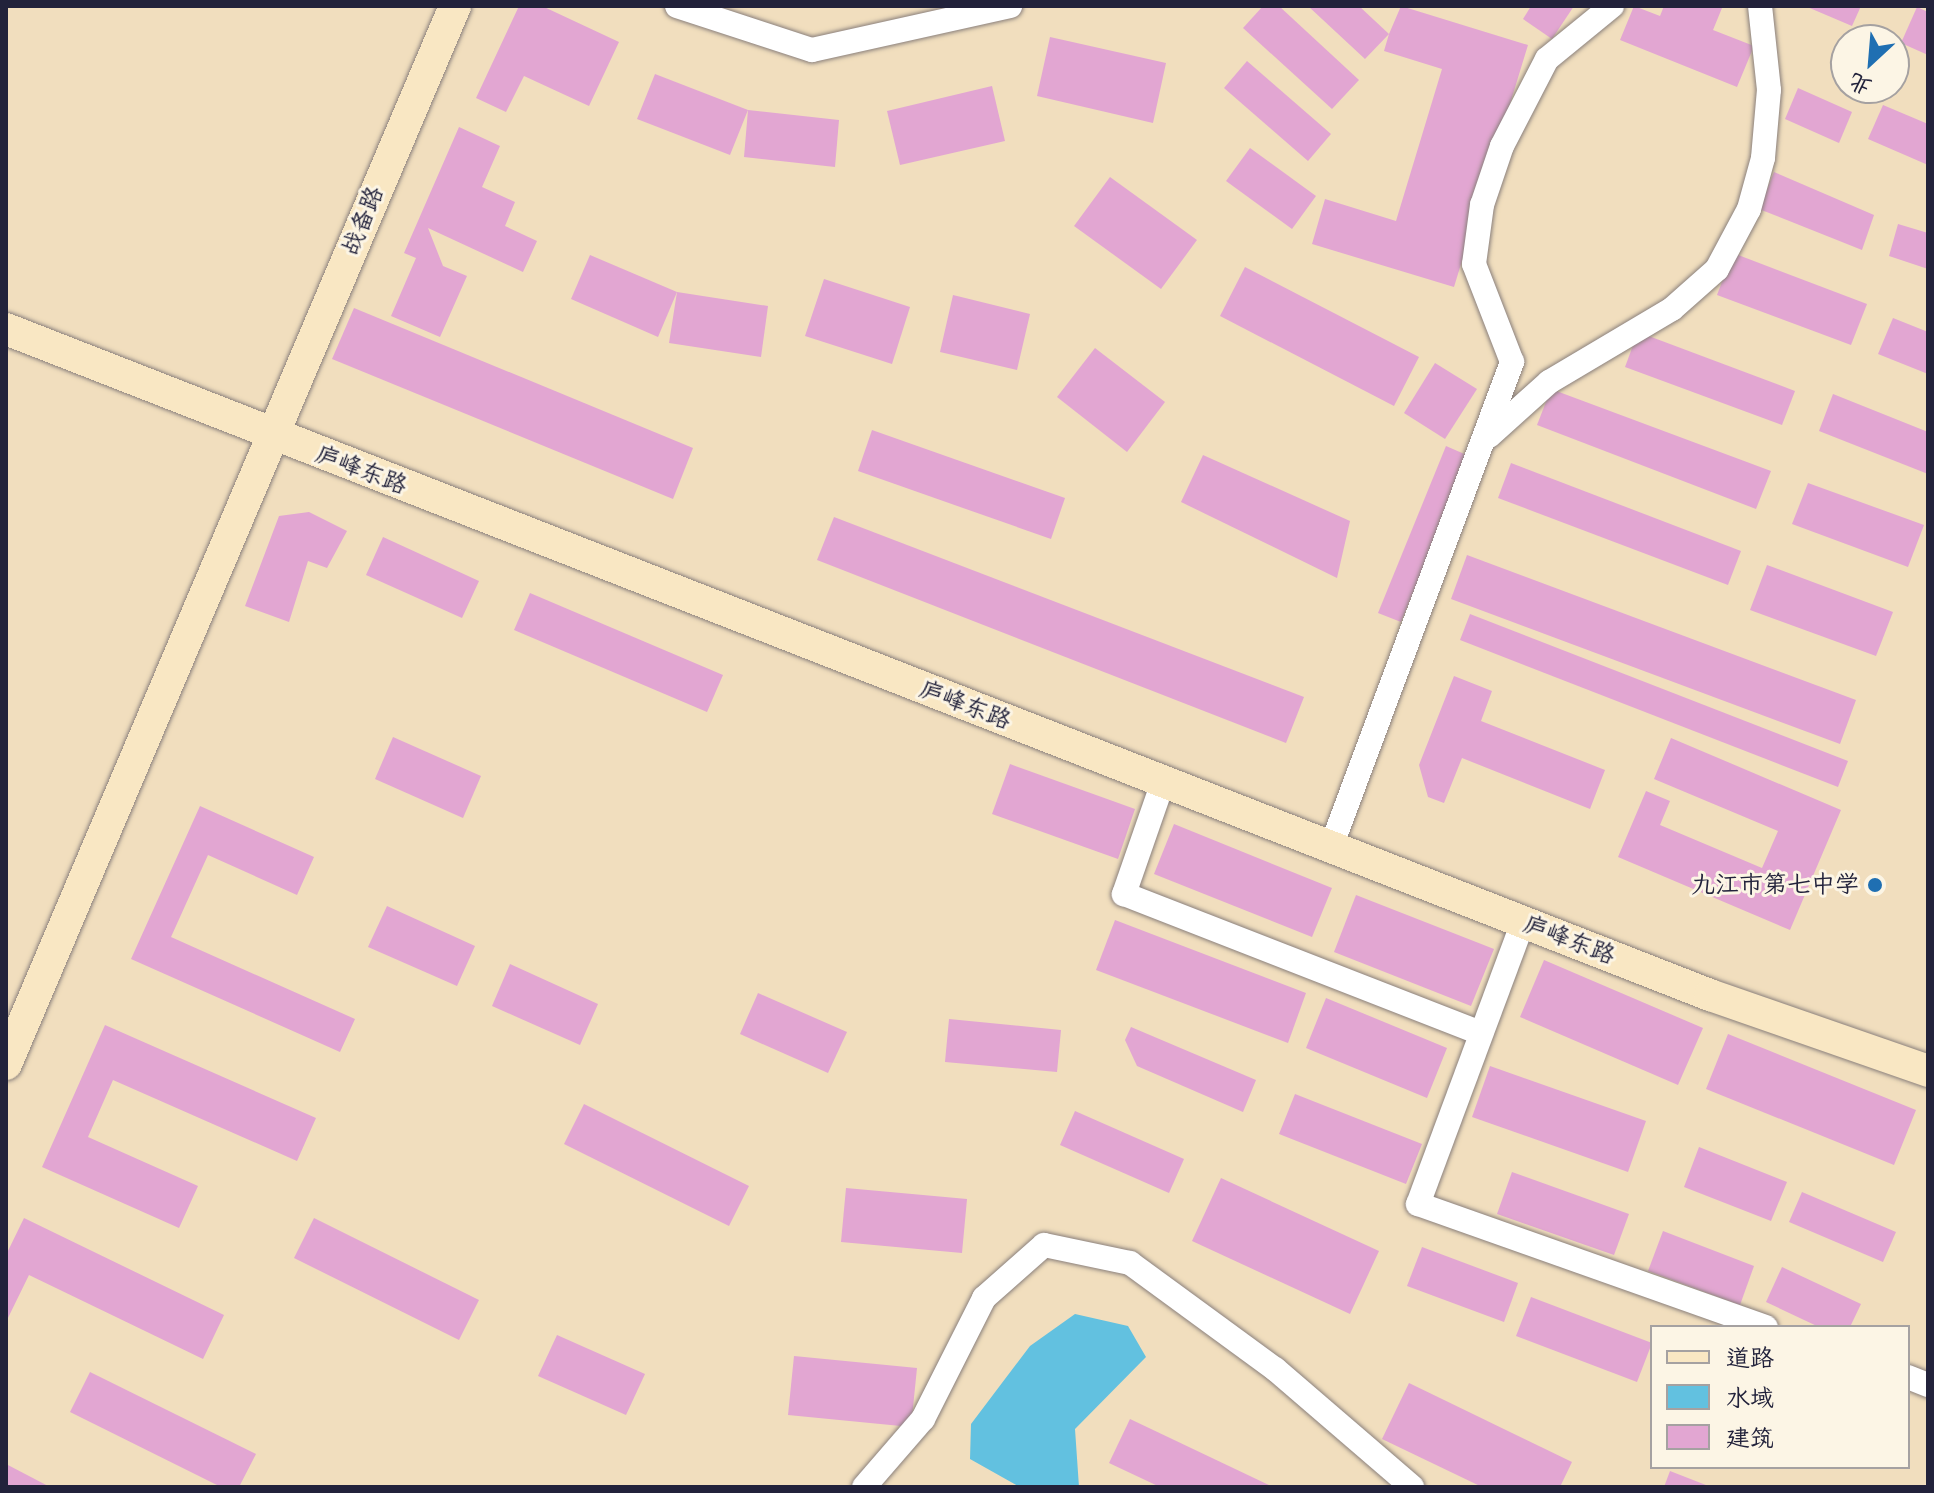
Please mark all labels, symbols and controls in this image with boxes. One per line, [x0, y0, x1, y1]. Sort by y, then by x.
north arrow [1830, 24, 1910, 104]
text: 北 [1844, 66, 1876, 102]
street label: 战备路 [336, 182, 390, 260]
street label: 庐峰东路 [311, 439, 411, 501]
street label: 庐峰东路 [915, 674, 1015, 736]
place label: 九江市第七中学 [1691, 871, 1859, 899]
marker: 九江市第七中学 [1866, 876, 1884, 894]
street label: 庐峰东路 [1519, 909, 1619, 971]
legend [1650, 1325, 1910, 1469]
text: 道路 [1726, 1342, 1774, 1374]
text: 水域 [1726, 1382, 1774, 1414]
text: 建筑 [1726, 1422, 1774, 1454]

